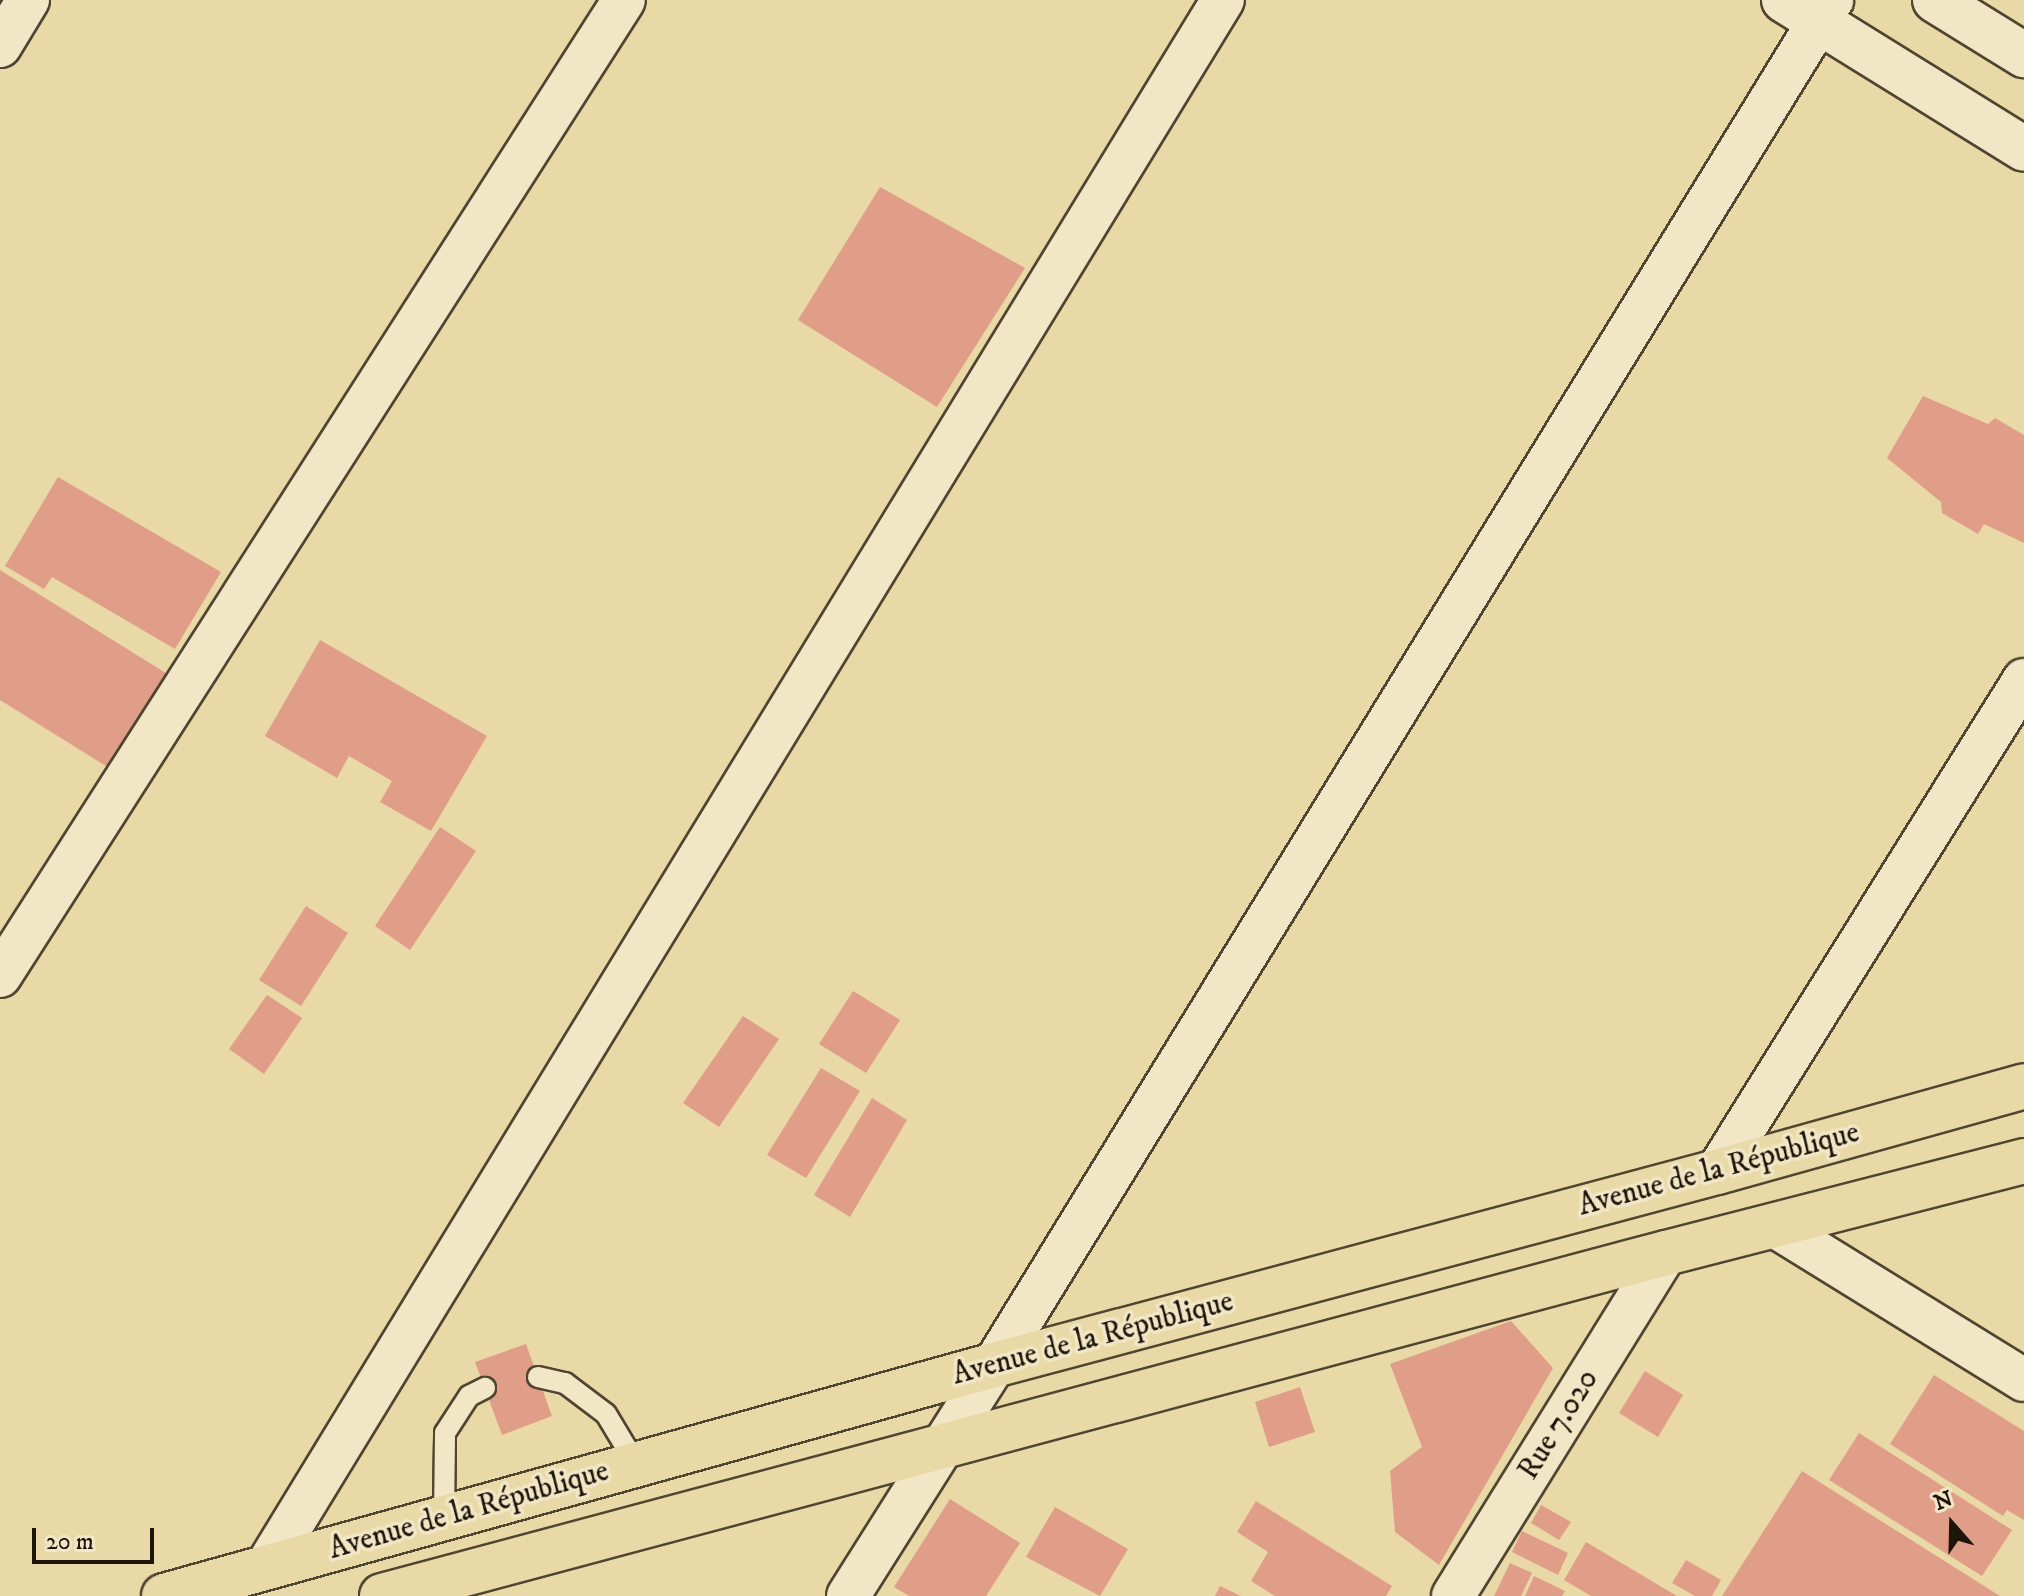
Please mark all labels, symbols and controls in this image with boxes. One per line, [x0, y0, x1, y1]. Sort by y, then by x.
street label: Avenue de la République [1575, 1115, 1863, 1225]
street label: Avenue de la République [949, 1284, 1237, 1394]
street label: Rue 7.020 [1511, 1363, 1607, 1487]
street label: Avenue de la République [325, 1454, 613, 1568]
north arrow [1912, 1484, 1992, 1564]
text: N [1931, 1485, 1957, 1517]
scale bar [36, 1512, 158, 1562]
text: 20 m [46, 1527, 94, 1557]

